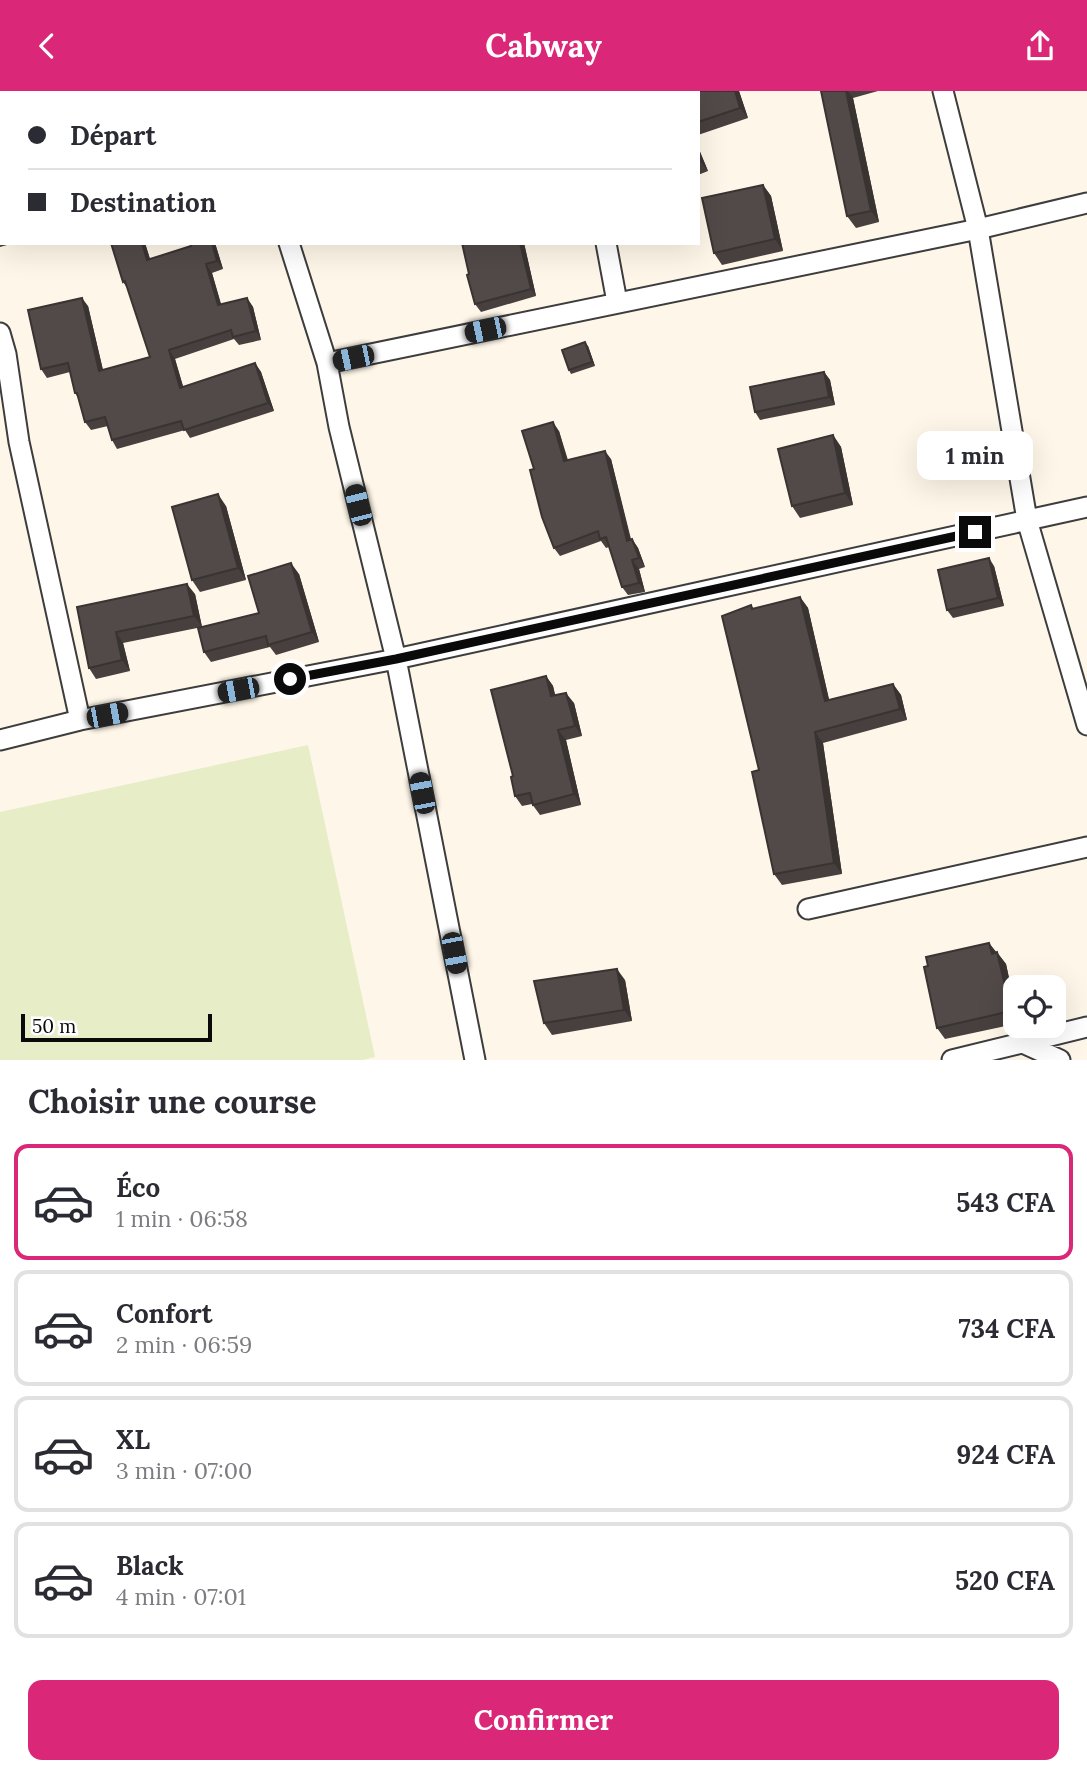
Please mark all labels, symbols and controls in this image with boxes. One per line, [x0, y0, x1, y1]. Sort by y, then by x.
text: Cabway [485, 25, 602, 66]
icon: back [28, 27, 66, 65]
icon: share [1021, 27, 1059, 65]
text: Départ [70, 119, 156, 152]
text: Destination [70, 186, 216, 219]
car [463, 315, 508, 345]
car [331, 343, 376, 373]
callout: 1 min [917, 431, 1033, 479]
text: 1 min [946, 441, 1004, 470]
car [343, 482, 374, 528]
route end [959, 516, 991, 548]
route start [274, 663, 306, 695]
car [216, 676, 261, 704]
car [85, 701, 130, 729]
car [408, 770, 437, 816]
car [440, 930, 469, 976]
map controls [1003, 975, 1066, 1038]
button: locate [1003, 975, 1066, 1038]
scale bar [21, 1011, 212, 1043]
text: 50 m [32, 1014, 76, 1038]
text: Choisir une course [28, 1081, 316, 1122]
icon: car [32, 1171, 95, 1234]
text: Éco [116, 1171, 160, 1204]
text: 543 CFA [956, 1186, 1055, 1219]
text: 1 min · 06:58 [116, 1204, 248, 1233]
icon: car [32, 1297, 95, 1360]
text: Confort [116, 1297, 213, 1330]
text: 734 CFA [958, 1312, 1055, 1345]
text: 2 min · 06:59 [116, 1330, 252, 1359]
icon: car [32, 1423, 95, 1486]
text: XL [116, 1423, 150, 1456]
text: 924 CFA [956, 1438, 1055, 1471]
text: 3 min · 07:00 [116, 1456, 252, 1485]
icon: car [32, 1549, 95, 1612]
text: Black [116, 1549, 184, 1582]
text: 520 CFA [955, 1564, 1055, 1597]
text: 4 min · 07:01 [116, 1582, 246, 1611]
button: Confirmer [28, 1680, 1059, 1760]

